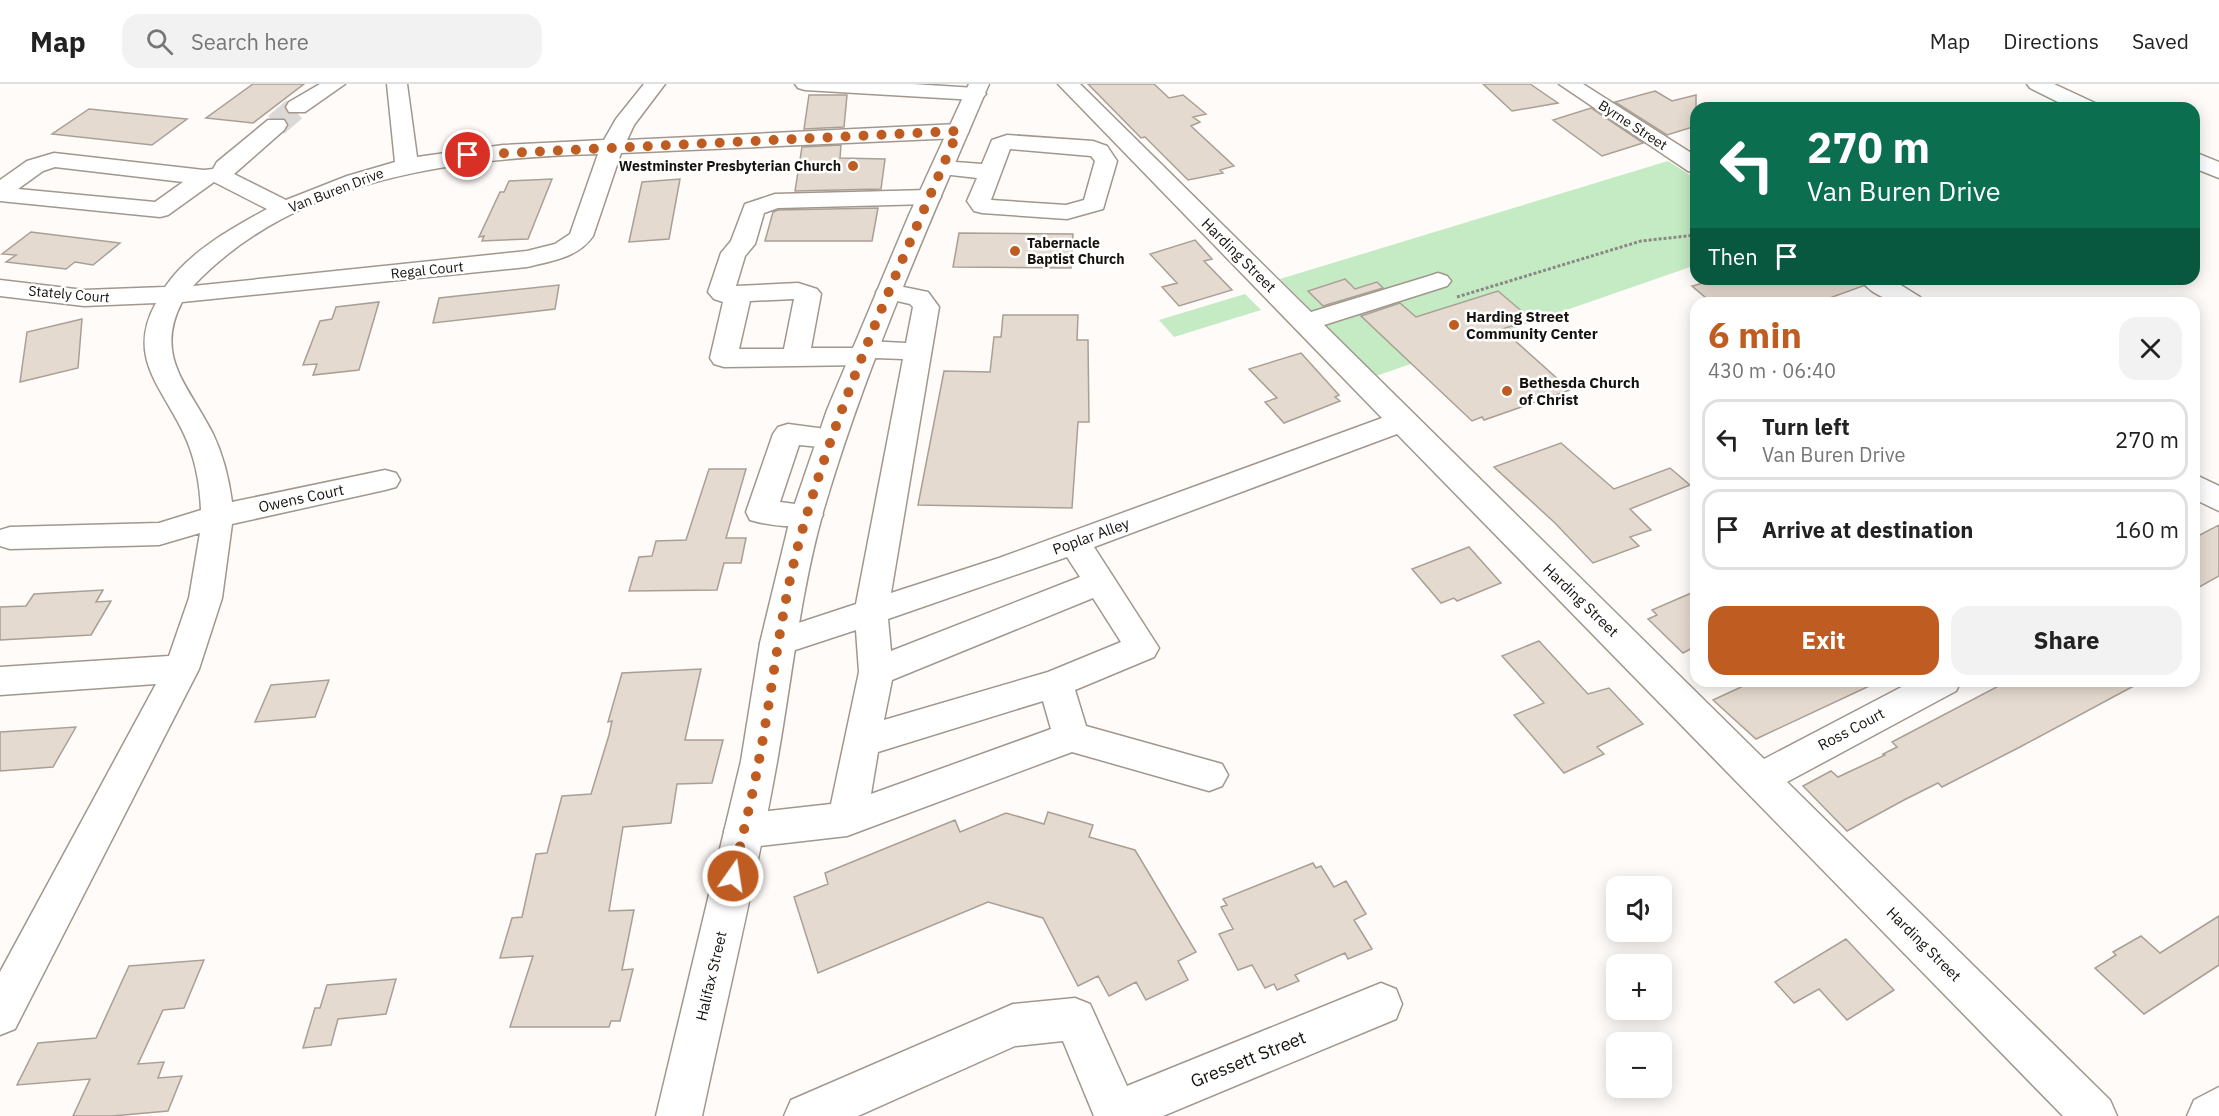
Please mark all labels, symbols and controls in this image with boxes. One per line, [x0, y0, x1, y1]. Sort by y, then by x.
search box [122, 14, 542, 68]
text: Map [30, 23, 86, 60]
icon: search [143, 25, 176, 58]
text: Search here [191, 27, 309, 56]
text: Map [1930, 27, 1970, 55]
text: Directions [2003, 27, 2099, 55]
text: Saved [2132, 27, 2189, 55]
street label: Byrne Street [1595, 96, 1671, 154]
text: 270 m [1807, 120, 1930, 175]
icon: left [1708, 126, 1786, 204]
pin [442, 129, 493, 180]
icon: arrive [451, 138, 484, 171]
place label: Westminster Presbyterian Church [619, 157, 841, 175]
marker: Westminster Presbyterian Church [846, 159, 860, 173]
street label: Van Buren Drive [286, 163, 386, 216]
text: Van Buren Drive [1807, 173, 2001, 208]
street label: Harding Street [1198, 214, 1280, 296]
place label: Tabernacle Baptist Church [1027, 234, 1125, 268]
icon: arrive [1770, 240, 1803, 273]
text: Then [1708, 242, 1758, 271]
marker: Tabernacle Baptist Church [1008, 244, 1022, 258]
street label: Regal Court [390, 257, 464, 283]
street label: Stately Court [28, 281, 111, 307]
place label: Harding Street Community Center [1466, 307, 1598, 343]
text: 6 min [1708, 311, 1802, 358]
button: close [2119, 317, 2182, 380]
marker: Harding Street Community Center [1447, 318, 1461, 332]
text: 430 m · 06:40 [1708, 357, 1836, 384]
place label: Bethesda Church of Christ [1519, 373, 1640, 409]
marker: Bethesda Church of Christ [1500, 384, 1514, 398]
text: Turn left [1762, 412, 1850, 441]
icon: left [1711, 423, 1744, 456]
text: 270 m [2115, 425, 2179, 454]
text: Van Buren Drive [1762, 441, 1905, 468]
street label: Owens Court [257, 480, 345, 516]
street label: Poplar Alley [1050, 513, 1132, 559]
icon: arrive [1711, 513, 1744, 546]
text: Arrive at destination [1762, 515, 1973, 544]
text: 160 m [2115, 515, 2179, 544]
street label: Harding Street [1539, 559, 1623, 641]
button: Exit [1708, 606, 1939, 675]
button: Share [1951, 606, 2182, 675]
street label: Ross Court [1814, 703, 1888, 755]
position arrow [701, 844, 765, 908]
map controls [1606, 876, 1672, 1098]
button: sound [1606, 876, 1672, 942]
street label: Harding Street [1883, 903, 1965, 985]
street label: Halifax Street [691, 929, 731, 1023]
button: + [1606, 954, 1672, 1020]
street label: Gressett Street [1187, 1025, 1309, 1093]
button: − [1606, 1032, 1672, 1098]

